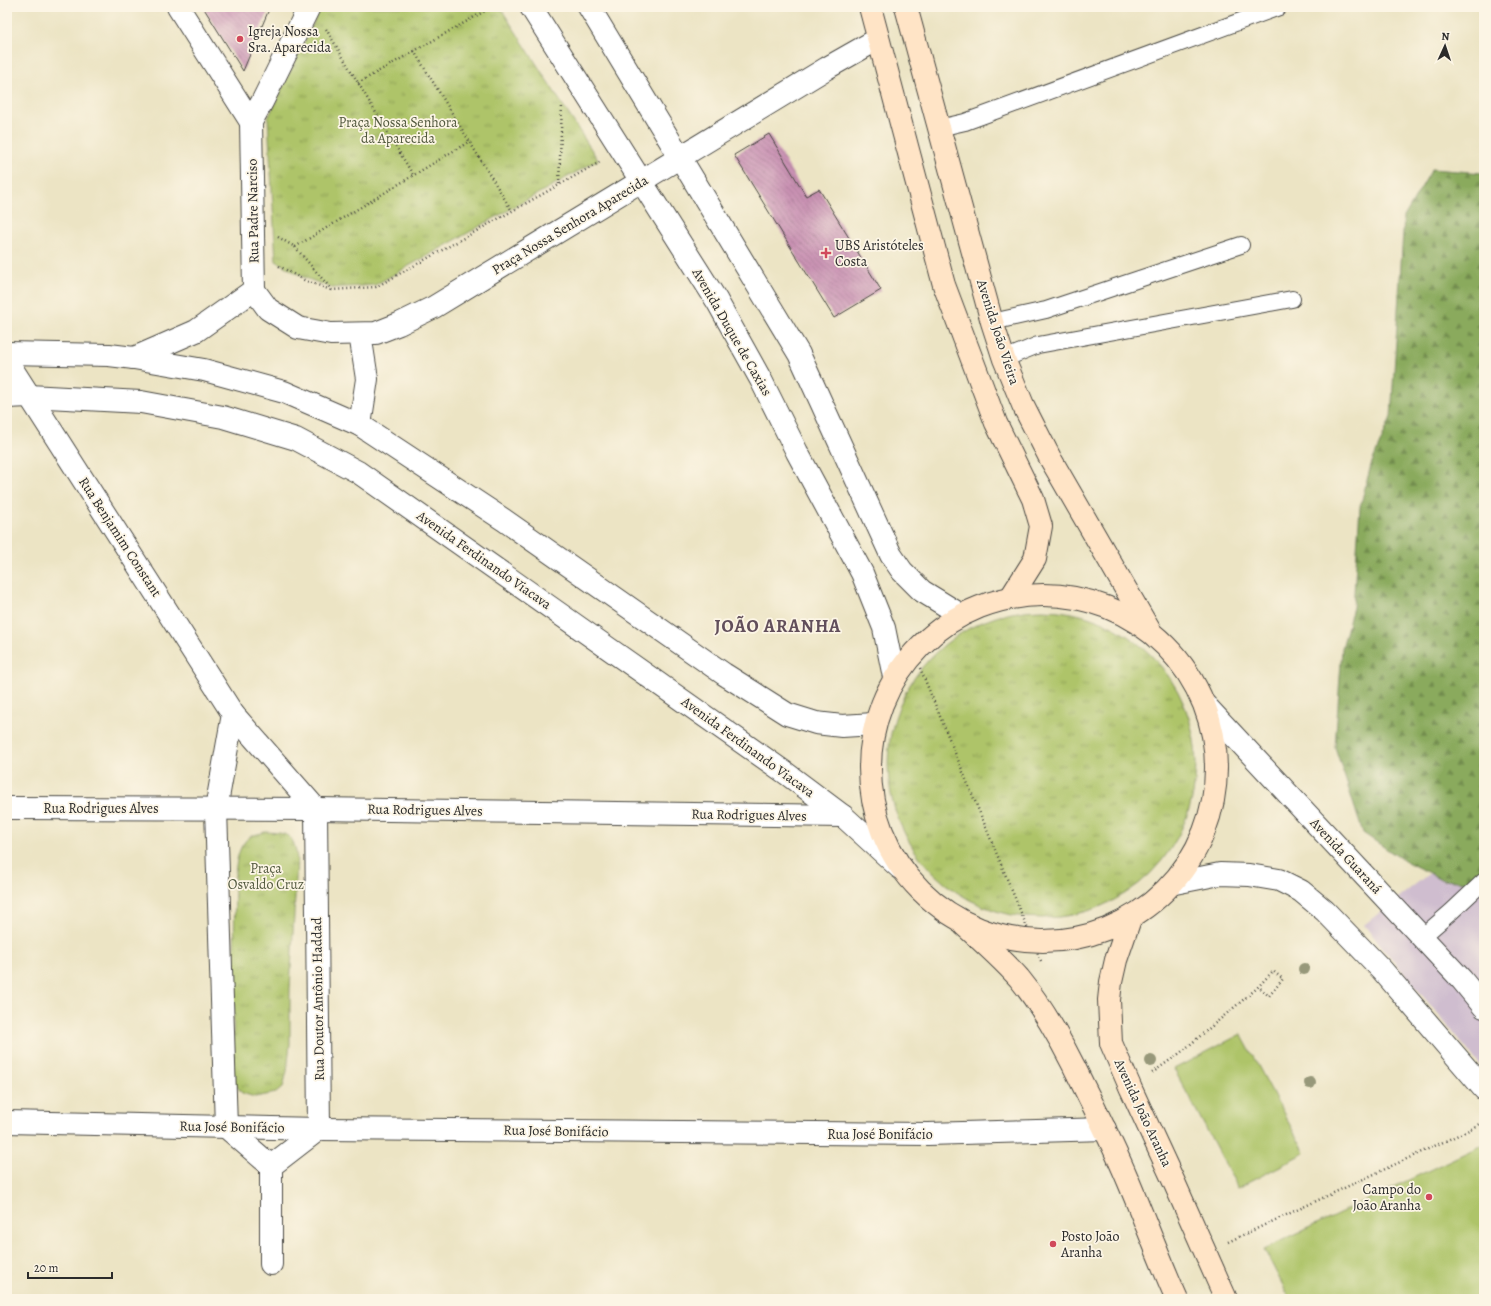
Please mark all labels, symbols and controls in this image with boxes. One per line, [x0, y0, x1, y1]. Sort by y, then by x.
place label: Igreja Nossa Sra. Aparecida [248, 22, 331, 57]
north arrow [1425, 26, 1465, 66]
text: N [1441, 29, 1450, 44]
marker: Igreja Nossa Sra. Aparecida [235, 34, 245, 44]
park label: Praça Nossa Senhora da Aparecida [339, 113, 458, 148]
street label: Rua Padre Narciso [243, 158, 263, 264]
street label: Praça Nossa Senhora Aparecida [488, 171, 652, 279]
place label: UBS Aristóteles Costa [835, 236, 924, 271]
marker: UBS Aristóteles Costa [820, 247, 832, 259]
street label: Avenida Duque de Caxias [687, 264, 776, 399]
street label: Avenida João Vieira [972, 276, 1024, 388]
street label: Rua Benjamim Constant [74, 473, 166, 601]
street label: Avenida Ferdinando Viacava [412, 506, 555, 614]
district label: JOÃO ARANHA [715, 614, 841, 638]
street label: Avenida Ferdinando Viacava [677, 692, 819, 802]
street label: Rua Rodrigues Alves [43, 799, 159, 818]
street label: Rua Rodrigues Alves [367, 799, 483, 821]
street label: Rua Rodrigues Alves [691, 804, 807, 826]
street label: Avenida Guaraná [1305, 813, 1387, 899]
park label: Praça Osvaldo Cruz [228, 859, 304, 894]
street label: Rua Doutor Antônio Haddad [307, 917, 329, 1081]
street label: Avenida João Aranha [1109, 1055, 1177, 1171]
street label: Rua José Bonifácio [179, 1117, 285, 1137]
street label: Rua José Bonifácio [503, 1121, 609, 1141]
street label: Rua José Bonifácio [827, 1125, 933, 1144]
place label: Campo do João Aranha [1352, 1180, 1421, 1215]
marker: Campo do João Aranha [1424, 1192, 1434, 1202]
place label: Posto João Aranha [1060, 1227, 1120, 1262]
marker: Posto João Aranha [1048, 1239, 1058, 1249]
scale bar [28, 1254, 112, 1280]
text: 20 m [34, 1260, 58, 1276]

